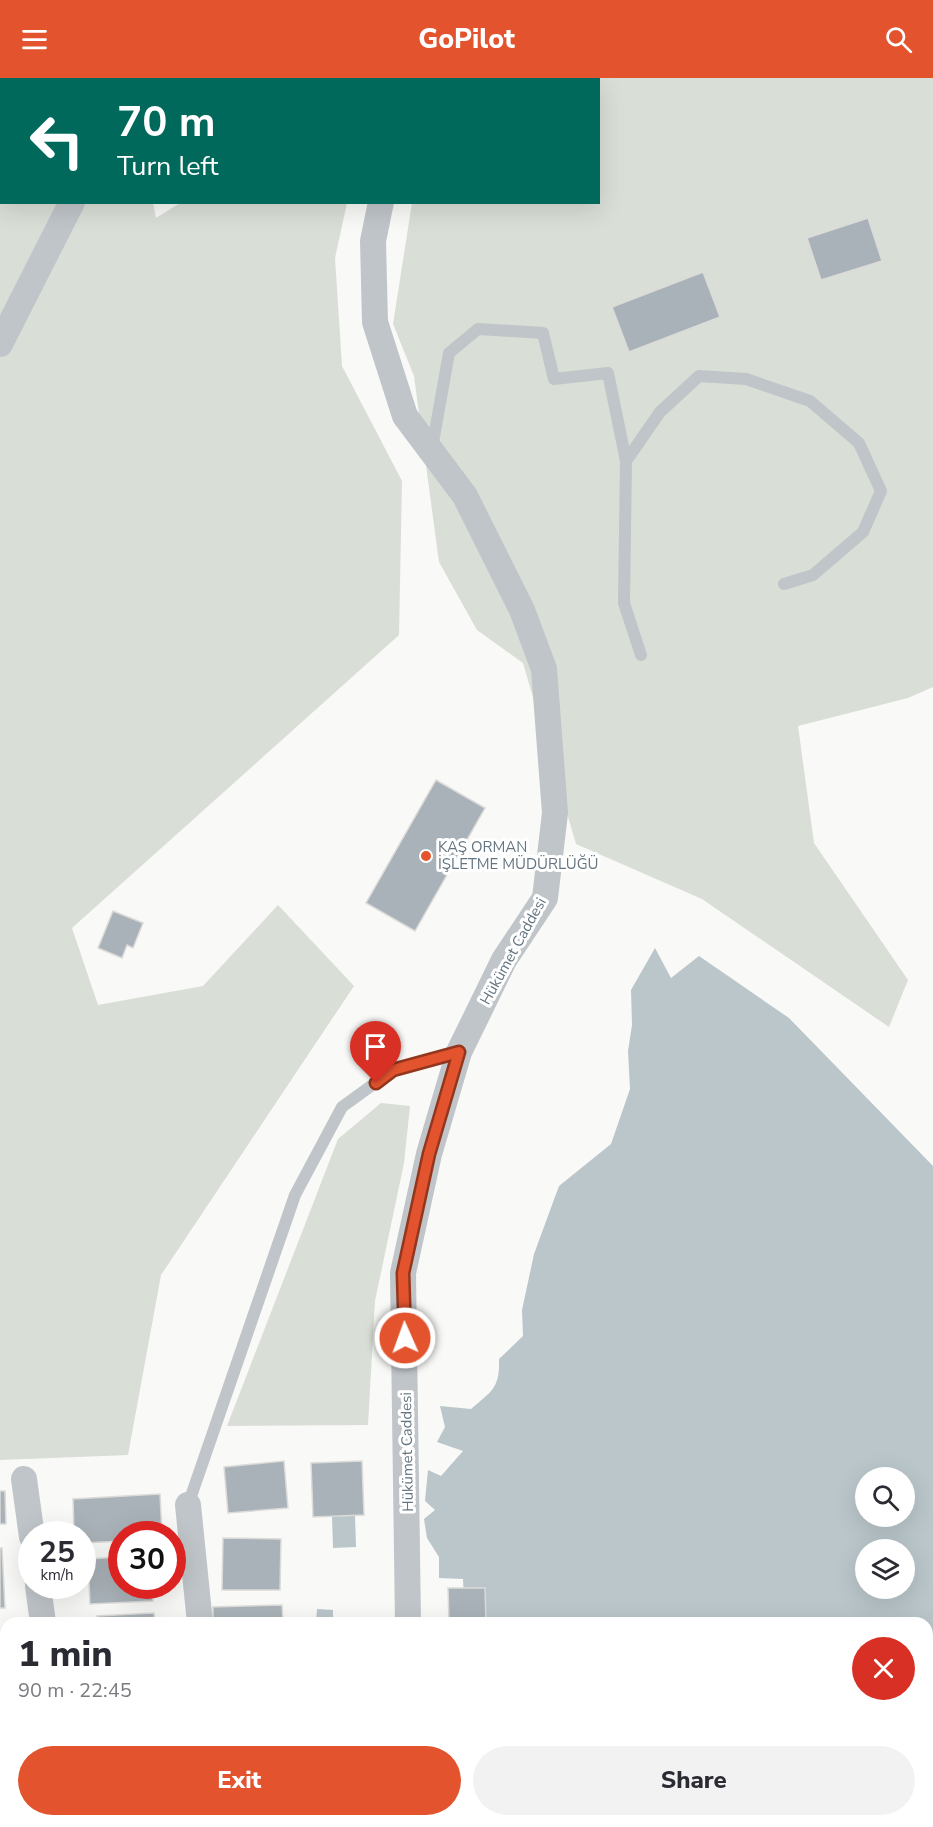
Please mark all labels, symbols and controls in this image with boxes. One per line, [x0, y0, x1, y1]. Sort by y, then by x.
text: GoPilot [418, 21, 515, 58]
icon: menu [18, 23, 51, 56]
icon: search [882, 23, 915, 56]
text: 70 m [117, 94, 216, 151]
icon: left [18, 102, 96, 180]
text: Turn left [117, 148, 218, 185]
place label: KAŞ ORMAN İŞLETME MÜDÜRLÜĞÜ [438, 837, 599, 874]
marker: KAŞ ORMAN İŞLETME MÜDÜRLÜĞÜ [419, 849, 433, 863]
street label: Hükümet Caddesi [475, 894, 551, 1008]
pin [350, 1021, 401, 1083]
icon: arrive [359, 1030, 392, 1063]
position arrow [373, 1306, 437, 1370]
street label: Hükümet Caddesi [396, 1392, 418, 1512]
map controls [855, 1467, 915, 1599]
button: search [855, 1467, 915, 1527]
speed limit sign: 30 [108, 1521, 186, 1599]
text: 25 [39, 1532, 75, 1573]
button: layers [855, 1539, 915, 1599]
text: km/h [40, 1565, 74, 1585]
text: 1 min [18, 1630, 113, 1679]
button: close [852, 1637, 915, 1700]
text: 90 m · 22:45 [18, 1677, 132, 1704]
button: Exit [18, 1746, 461, 1815]
button: Share [473, 1746, 915, 1815]

